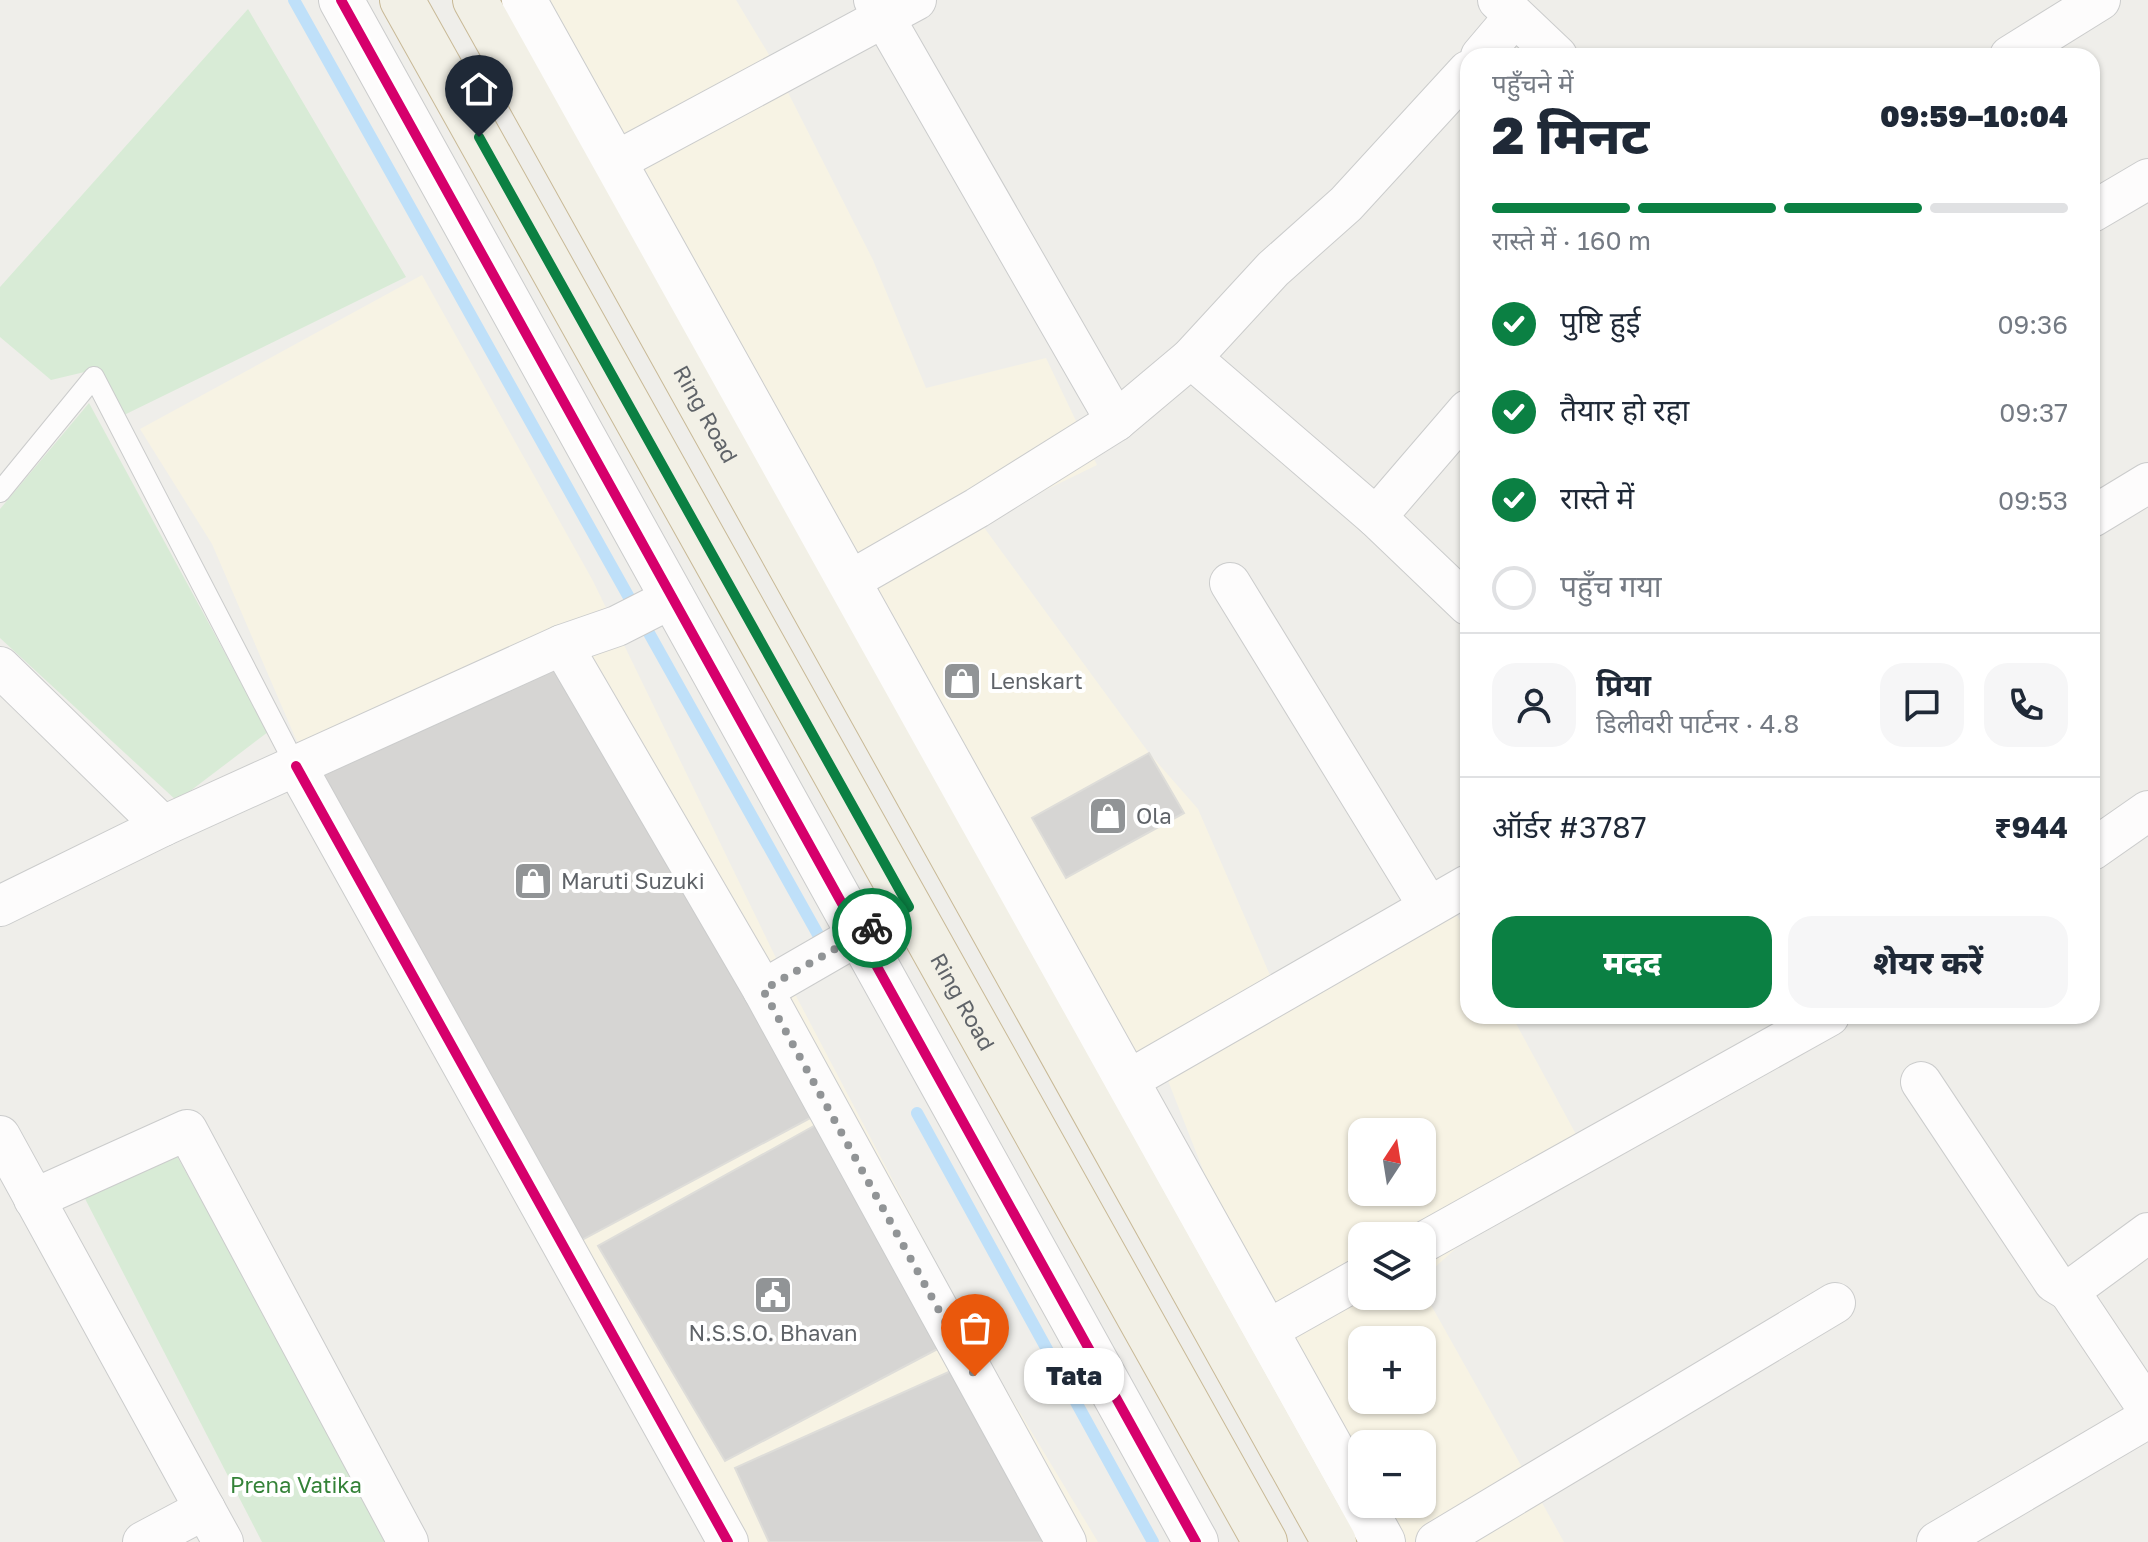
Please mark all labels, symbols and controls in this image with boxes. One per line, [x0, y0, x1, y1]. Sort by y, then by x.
pin [445, 55, 513, 137]
icon: home [457, 67, 501, 111]
text: पहुँचने में [1492, 68, 1574, 99]
text: 09:59–10:04 [1880, 98, 2068, 134]
text: 2 मिनट [1492, 103, 1649, 165]
text: रास्ते में · 160 m [1492, 225, 1651, 256]
icon: check [1492, 302, 1536, 346]
text: पुष्टि हुई [1560, 304, 1641, 340]
text: 09:36 [1997, 309, 2068, 340]
street label: Ring Road [668, 360, 744, 467]
icon: check [1492, 390, 1536, 434]
text: तैयार हो रहा [1560, 392, 1689, 428]
text: 09:37 [1999, 397, 2068, 428]
icon: check [1492, 478, 1536, 522]
text: रास्ते में [1560, 480, 1634, 516]
text: 09:53 [1998, 485, 2068, 516]
text: पहुँच गया [1560, 568, 1662, 604]
shop icon: Lenskart [941, 660, 983, 702]
button: person [1492, 663, 1576, 747]
button: chat [1880, 663, 1964, 747]
button: phone [1984, 663, 2068, 747]
place label: Lenskart [990, 667, 1083, 694]
text: प्रिया [1596, 667, 1651, 703]
text: डिलीवरी पार्टनर · 4.8 [1596, 708, 1799, 739]
shop icon: Ola [1087, 795, 1129, 837]
place label: Ola [1136, 802, 1172, 829]
text: ऑर्डर #3787 [1492, 809, 1647, 845]
text: ₹944 [1994, 809, 2068, 845]
shop icon: Maruti Suzuki [512, 860, 554, 902]
place label: Maruti Suzuki [561, 867, 705, 894]
courier [832, 888, 912, 968]
icon: bike [850, 906, 894, 950]
button: मदद [1492, 916, 1772, 1008]
button: शेयर करें [1788, 916, 2068, 1008]
street label: Ring Road [925, 948, 1001, 1055]
north arrow [1348, 1118, 1436, 1206]
map controls [1348, 1118, 1436, 1518]
button: layers [1348, 1222, 1436, 1310]
public building icon: N.S.S.O. Bhavan [752, 1274, 794, 1316]
pin [941, 1294, 1009, 1376]
icon: bag [953, 1306, 997, 1350]
place label: N.S.S.O. Bhavan [688, 1319, 858, 1346]
button: + [1348, 1326, 1436, 1414]
callout: Tata [1023, 1348, 1123, 1404]
text: Tata [1046, 1360, 1102, 1391]
button: − [1348, 1430, 1436, 1518]
park label: Prena Vatika [230, 1471, 362, 1498]

